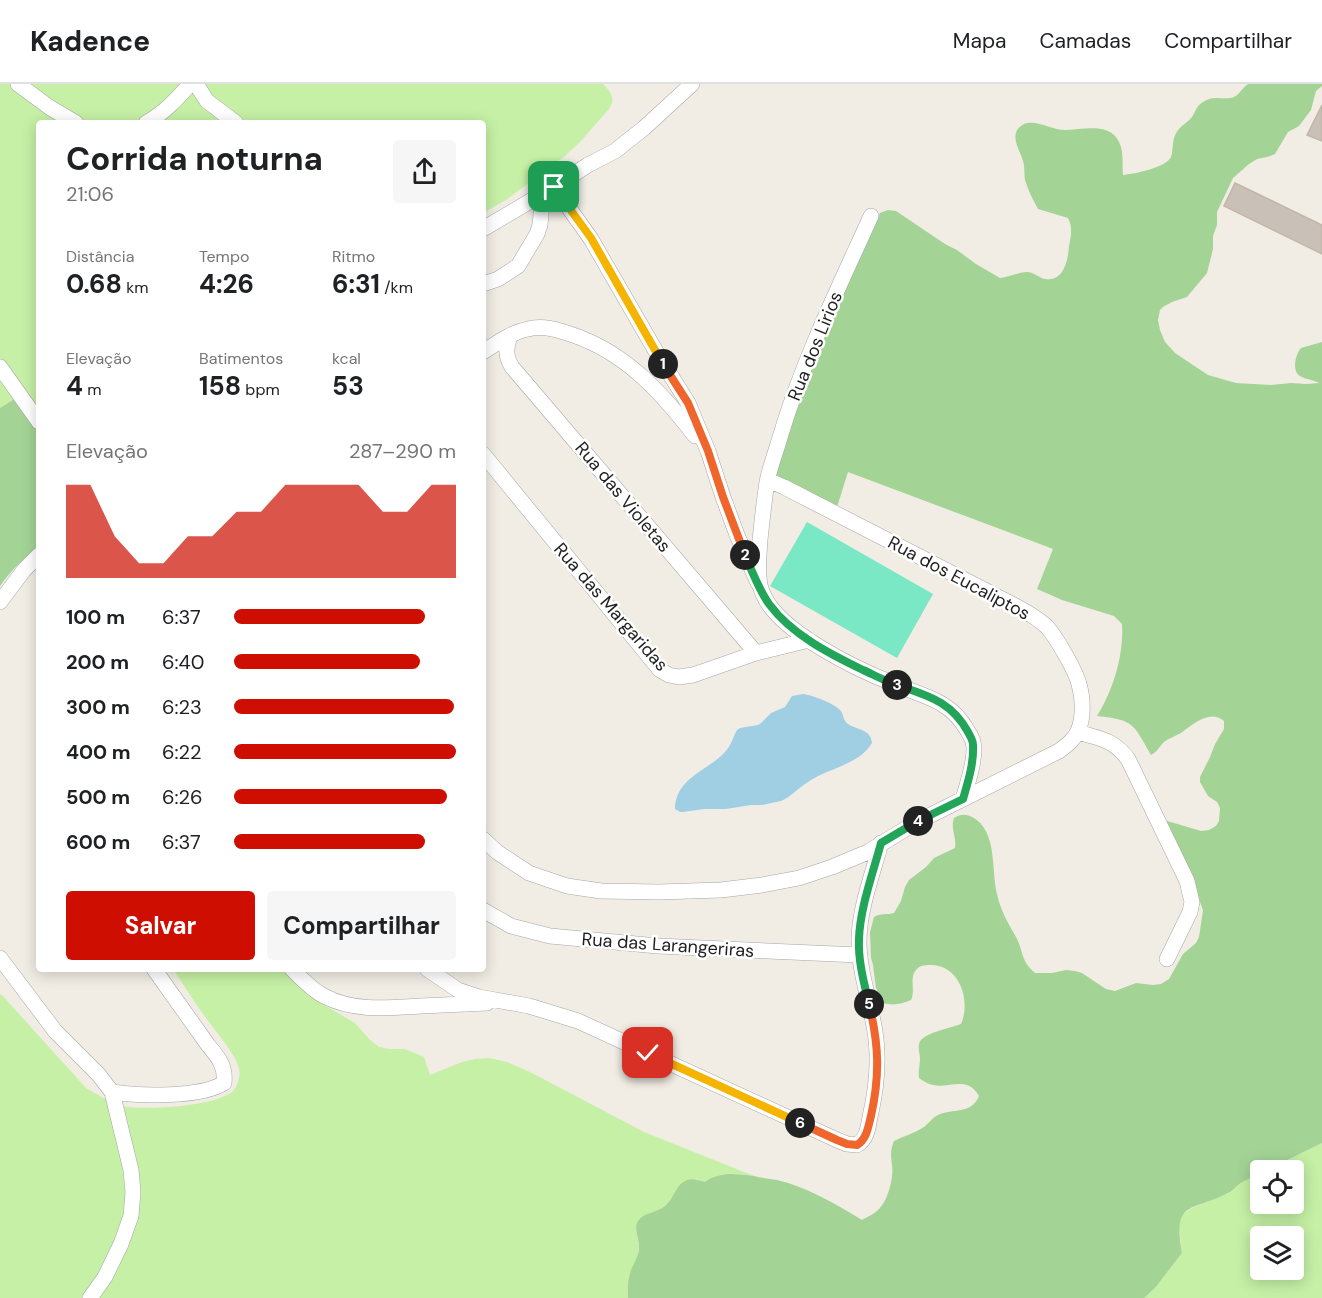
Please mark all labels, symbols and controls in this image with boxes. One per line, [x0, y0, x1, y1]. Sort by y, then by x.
text: Kadence [30, 23, 150, 60]
text: Mapa [953, 27, 1006, 55]
text: Camadas [1039, 27, 1131, 55]
text: Compartilhar [1164, 27, 1292, 55]
text: Corrida noturna [66, 137, 323, 180]
button: share [393, 140, 456, 203]
pin [528, 161, 579, 212]
icon: arrive [537, 170, 570, 203]
text: 21:06 [66, 181, 114, 207]
text: Distância [66, 246, 134, 267]
text: Tempo [199, 246, 249, 267]
text: Ritmo [332, 246, 375, 267]
text: 0.68 [66, 267, 122, 301]
text: 4:26 [199, 267, 254, 301]
text: 6:31 [332, 267, 380, 301]
text: km [122, 277, 149, 298]
text: /km [380, 277, 413, 298]
street label: Rua dos Lirios [782, 288, 848, 404]
text: Elevação [66, 348, 131, 369]
text: Batimentos [199, 348, 283, 369]
text: kcal [332, 348, 361, 369]
pin: 1 [648, 349, 678, 379]
text: 1 [660, 353, 666, 374]
text: 4 [66, 369, 83, 403]
text: 158 [199, 369, 241, 403]
text: 53 [332, 369, 364, 403]
text: m [83, 379, 101, 400]
text: bpm [241, 379, 280, 400]
street label: Rua das Violetas [570, 437, 676, 557]
text: Elevação [66, 438, 148, 464]
text: 287–290 m [349, 438, 456, 464]
street label: Rua dos Eucaliptos [884, 530, 1034, 626]
street label: Rua das Margaridas [549, 538, 673, 676]
pin: 2 [730, 540, 760, 570]
text: 2 [740, 544, 750, 565]
text: 100 m [66, 604, 125, 630]
text: 6:37 [162, 604, 201, 630]
text: 200 m [66, 649, 129, 675]
text: 6:40 [162, 649, 204, 675]
pin: 3 [882, 670, 912, 700]
text: 3 [892, 674, 902, 695]
text: 300 m [66, 694, 130, 720]
text: 6:23 [162, 694, 202, 720]
text: 400 m [66, 739, 131, 765]
text: 6:22 [162, 739, 202, 765]
text: 500 m [66, 784, 130, 810]
text: 6:26 [162, 784, 203, 810]
pin: 4 [903, 806, 933, 836]
text: 4 [913, 810, 923, 831]
text: 600 m [66, 829, 130, 855]
text: 6:37 [162, 829, 201, 855]
button: Salvar [66, 891, 255, 960]
button: Compartilhar [267, 891, 456, 960]
street label: Rua das Larangeriras [581, 927, 755, 963]
pin: 5 [854, 989, 884, 1019]
text: 5 [864, 993, 874, 1014]
pin [622, 1027, 673, 1078]
icon: check [631, 1036, 664, 1069]
pin: 6 [785, 1108, 815, 1138]
text: 6 [795, 1112, 805, 1133]
map controls [1250, 1160, 1304, 1280]
button: locate [1250, 1160, 1304, 1214]
button: layers [1250, 1226, 1304, 1280]

